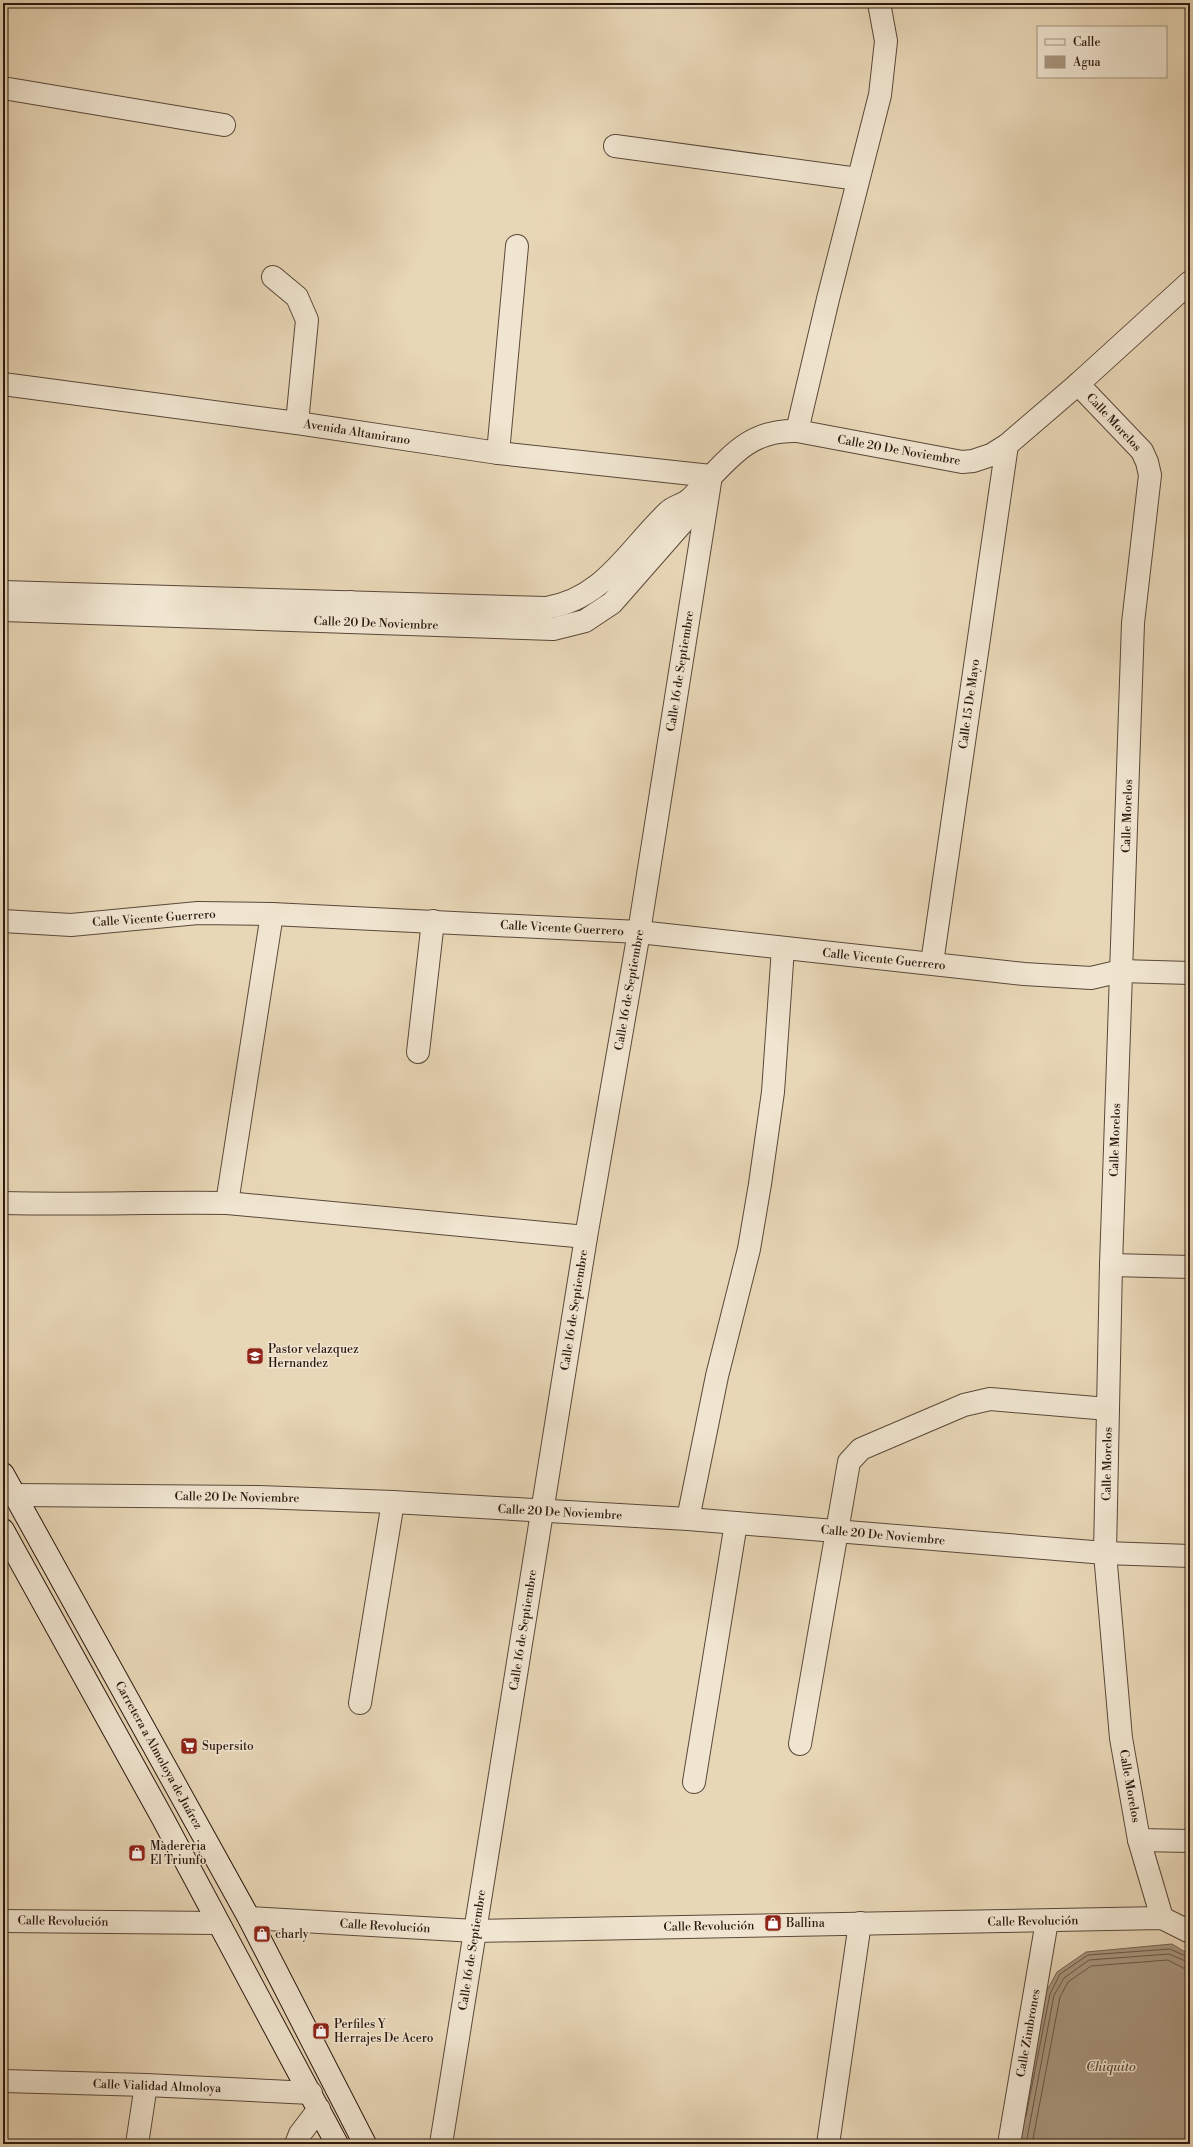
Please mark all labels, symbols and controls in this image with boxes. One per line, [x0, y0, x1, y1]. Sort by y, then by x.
legend [1037, 26, 1167, 78]
text: Calle [1073, 35, 1100, 50]
text: Agua [1072, 55, 1102, 70]
street label: Calle Morelos [1083, 390, 1144, 455]
street label: Avenida Altamirano [301, 416, 412, 448]
street label: Calle 20 De Noviembre [836, 432, 962, 469]
street label: Calle 16 de Septiembre [664, 609, 697, 733]
street label: Calle 20 De Noviembre [313, 614, 439, 633]
street label: Calle 15 De Mayo [956, 658, 983, 750]
street label: Calle Morelos [1119, 779, 1136, 853]
street label: Calle Vicente Guerrero [92, 907, 217, 930]
street label: Calle Vicente Guerrero [500, 918, 624, 939]
street label: Calle 16 de Septiembre [611, 928, 648, 1052]
street label: Calle Vicente Guerrero [822, 946, 947, 973]
street label: Calle Morelos [1107, 1103, 1124, 1177]
street label: Calle 16 de Septiembre [558, 1248, 591, 1372]
place label: Pastor velazquez Hernandez [268, 1342, 359, 1371]
school or university icon: Pastor velazquez Hernandez [245, 1346, 265, 1366]
street label: Calle Morelos [1099, 1427, 1116, 1501]
street label: Calle 20 De Noviembre [174, 1489, 300, 1506]
street label: Calle 20 De Noviembre [497, 1502, 623, 1523]
street label: Calle 20 De Noviembre [820, 1523, 946, 1548]
street label: Calle 16 de Septiembre [507, 1568, 540, 1692]
street label: Carretera a Almoloya de Juárez [112, 1679, 206, 1832]
supermarket icon: Supersito [179, 1736, 199, 1756]
place label: Supersito [202, 1739, 254, 1754]
street label: Calle Morelos [1116, 1748, 1143, 1824]
place label: Madereria El Triunfo [150, 1839, 207, 1868]
shop icon: Madereria El Triunfo [127, 1843, 147, 1863]
street label: Calle 16 de Septiembre [456, 1888, 489, 2012]
street label: Calle Revolución [17, 1913, 109, 1930]
shop icon: Ballina [763, 1913, 783, 1933]
street label: Calle Revolución [987, 1913, 1079, 1930]
place label: Ballina [785, 1916, 826, 1931]
street label: Calle Revolución [339, 1917, 431, 1936]
street label: Calle Revolución [663, 1918, 755, 1935]
shop icon: charly [252, 1924, 272, 1944]
place label: charly [275, 1927, 309, 1942]
street label: Calle Zimbrones [1013, 1988, 1044, 2078]
place label: Perfiles Y Herrajes De Acero [334, 2017, 434, 2046]
shop icon: Perfiles Y Herrajes De Acero [311, 2021, 331, 2041]
water label: Chiquito [1086, 2059, 1136, 2075]
street label: Calle Vialidad Almoloya [92, 2077, 222, 2096]

